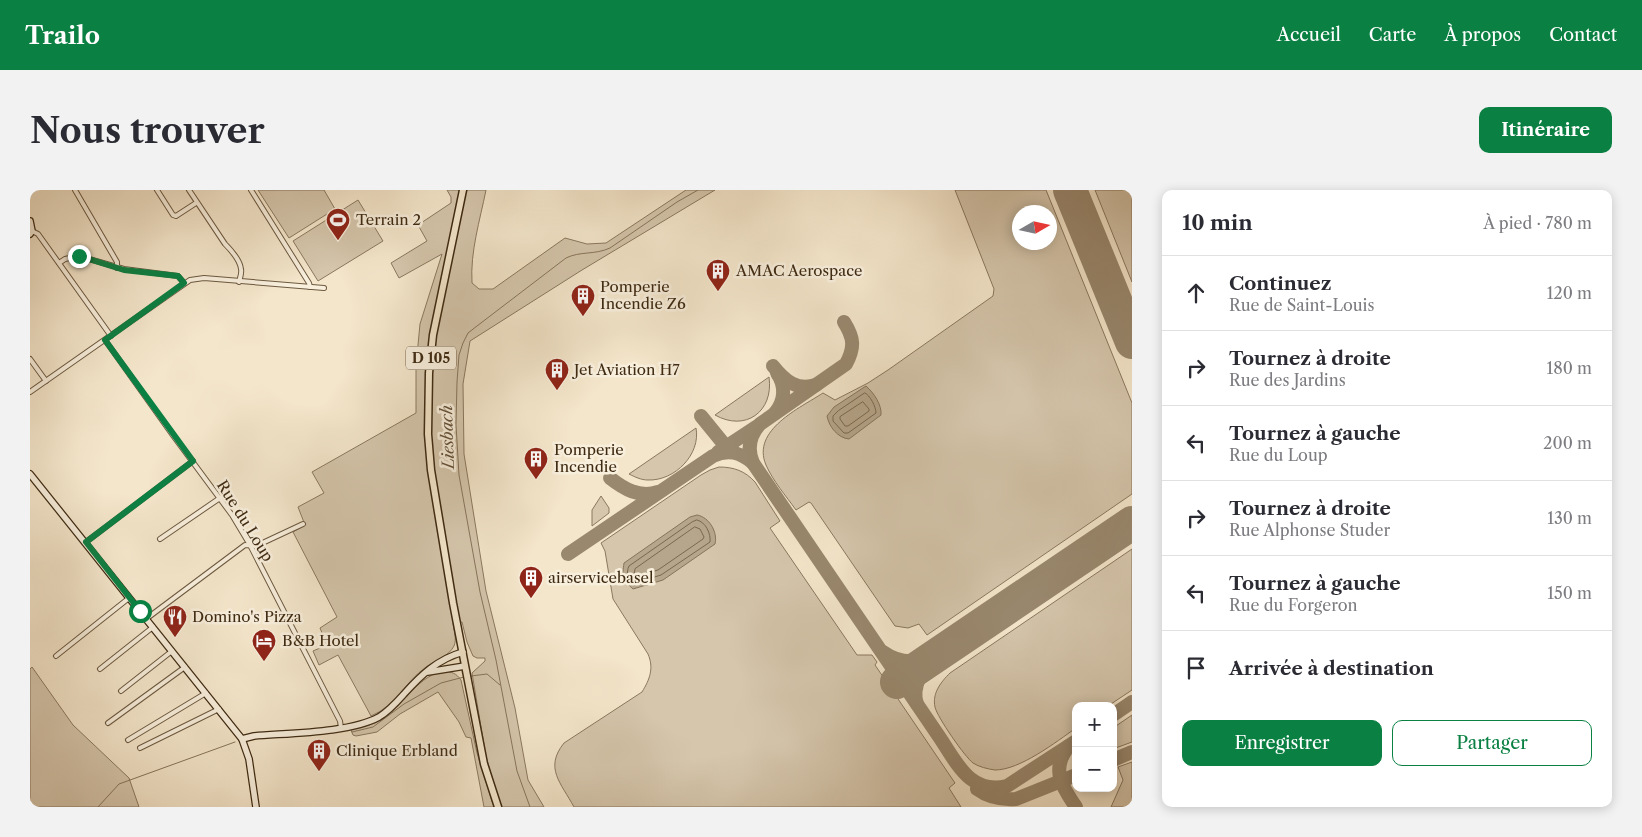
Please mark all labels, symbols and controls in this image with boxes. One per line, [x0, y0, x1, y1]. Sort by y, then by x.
text: Trailo [25, 21, 100, 50]
text: Accueil [1277, 24, 1341, 46]
text: Carte [1369, 24, 1416, 46]
text: À propos [1444, 24, 1521, 46]
text: Contact [1549, 24, 1617, 46]
button: Itinéraire [1479, 107, 1612, 153]
text: Nous trouver [30, 109, 265, 152]
north arrow [1012, 205, 1057, 250]
sports icon: Terrain 2 [325, 207, 351, 241]
place label: Terrain 2 [356, 210, 421, 229]
text: 10 min [1182, 210, 1253, 235]
text: À pied · 780 m [1483, 213, 1592, 233]
route end [68, 245, 91, 268]
building icon: AMAC Aerospace [705, 258, 731, 292]
place label: AMAC Aerospace [735, 261, 862, 280]
text: Continuez [1229, 272, 1331, 295]
place label: Pomperie Incendie Z6 [600, 277, 686, 313]
icon: ahead [1182, 279, 1210, 307]
building icon: Pomperie Incendie Z6 [570, 283, 596, 317]
text: 120 m [1547, 283, 1592, 303]
text: Rue de Saint-Louis [1229, 295, 1374, 315]
road number: D 105 [406, 346, 456, 370]
text: Tournez à droite [1229, 347, 1391, 370]
icon: right [1182, 354, 1210, 382]
building icon: Jet Aviation H7 [544, 357, 570, 391]
text: 180 m [1546, 358, 1592, 378]
place label: Jet Aviation H7 [572, 360, 680, 379]
text: Rue des Jardins [1229, 370, 1346, 390]
water label: Liesbach [436, 405, 458, 471]
text: Tournez à gauche [1229, 422, 1401, 445]
icon: left [1182, 429, 1210, 457]
text: 200 m [1543, 433, 1592, 453]
place label: Pomperie Incendie [554, 440, 624, 476]
text: Rue du Loup [1229, 445, 1328, 465]
building icon: Pomperie Incendie [523, 446, 549, 480]
street label: Rue du Loup [213, 476, 278, 565]
text: Tournez à droite [1229, 497, 1391, 520]
icon: right [1182, 504, 1210, 532]
text: 130 m [1547, 508, 1592, 528]
text: Rue Alphonse Studer [1229, 520, 1390, 540]
building icon: airservicebasel [518, 565, 544, 599]
place label: airservicebasel [548, 568, 654, 587]
text: Tournez à gauche [1229, 572, 1401, 595]
icon: left [1182, 579, 1210, 607]
text: 150 m [1547, 583, 1592, 603]
text: Rue du Forgeron [1229, 595, 1358, 615]
route start [129, 600, 152, 623]
restaurant icon: Domino's Pizza [162, 604, 188, 638]
place label: Domino's Pizza [192, 607, 302, 626]
hotel icon: B&B Hotel [251, 628, 277, 662]
place label: B&B Hotel [282, 631, 359, 650]
icon: arrive [1182, 654, 1210, 682]
text: Arrivée à destination [1229, 657, 1434, 680]
map controls [1072, 702, 1117, 792]
button: + [1072, 702, 1117, 747]
button: Enregistrer [1182, 720, 1382, 766]
button: Partager [1392, 720, 1592, 766]
building icon: Clinique Erbland [306, 738, 332, 772]
place label: Clinique Erbland [336, 741, 458, 760]
button: − [1072, 747, 1117, 792]

